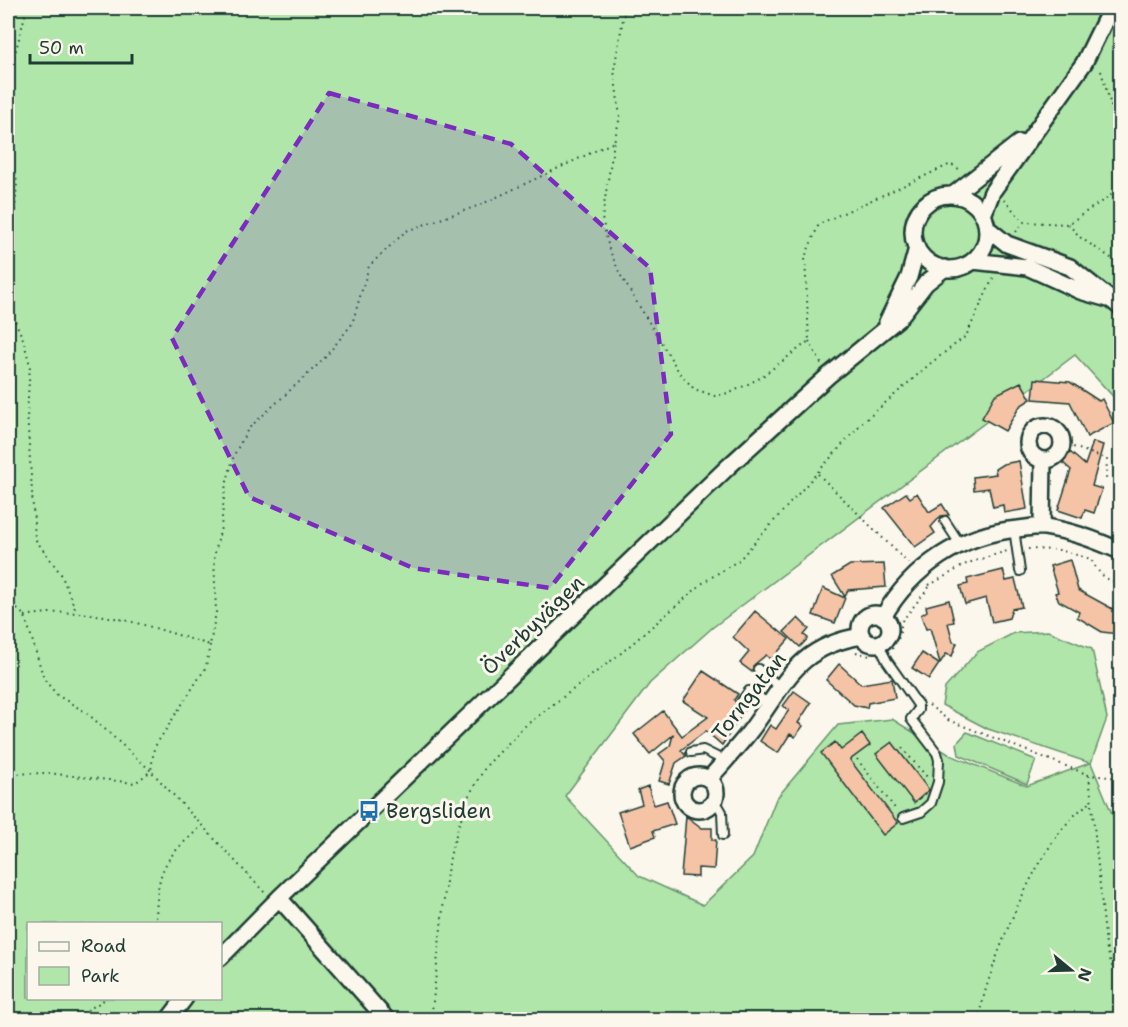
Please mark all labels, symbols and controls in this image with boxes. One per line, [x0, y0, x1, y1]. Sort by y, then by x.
scale bar [30, 27, 132, 65]
text: 50 m [39, 36, 84, 60]
street label: Överbyvägen [476, 569, 590, 681]
street label: Torngatan [706, 646, 792, 746]
place label: Bergsliden [386, 797, 491, 825]
bus stop icon: Bergsliden [357, 799, 381, 823]
legend [27, 922, 222, 1000]
text: Road [81, 934, 126, 958]
north arrow [1041, 940, 1101, 1000]
text: Park [81, 964, 120, 988]
text: N [1073, 965, 1097, 984]

